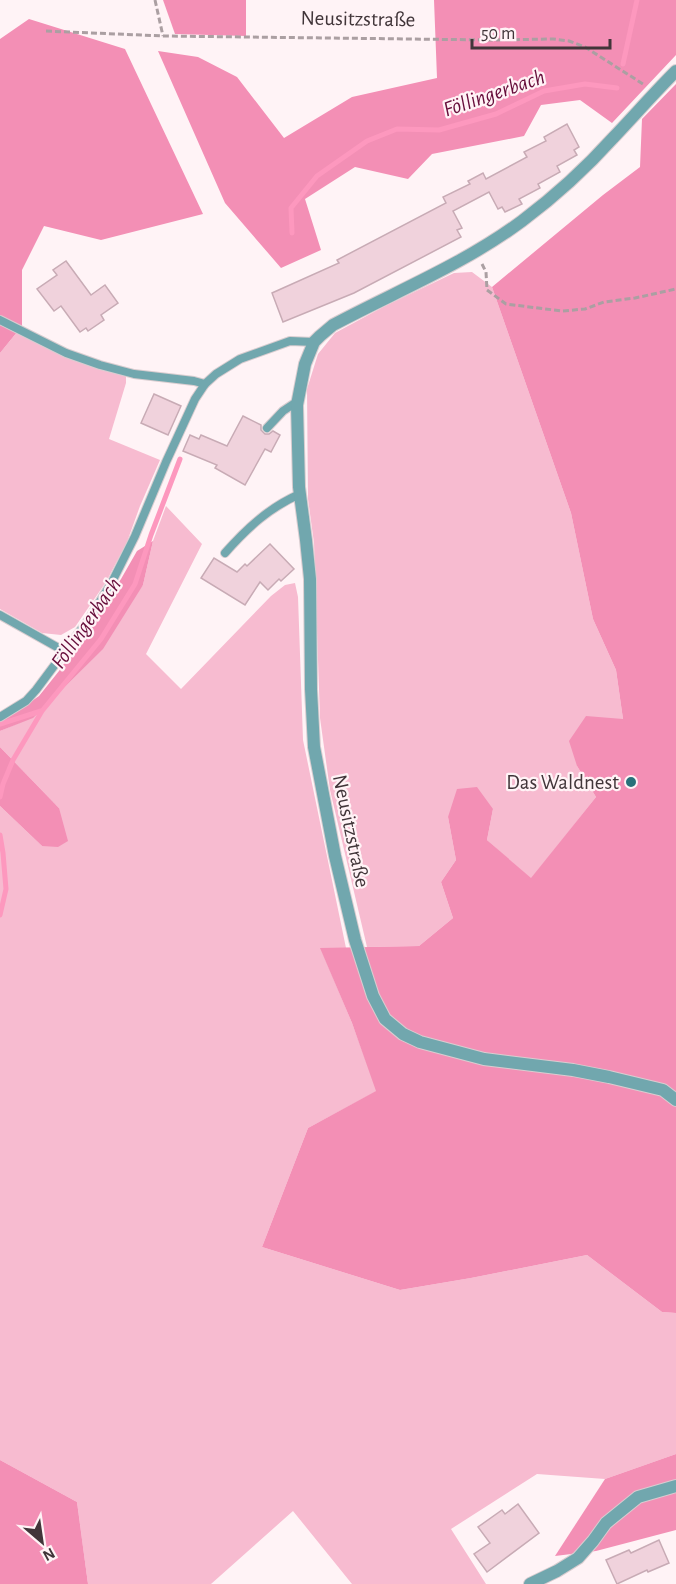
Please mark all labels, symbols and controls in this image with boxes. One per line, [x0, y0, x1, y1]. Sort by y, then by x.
street label: Neusitzstraße [301, 8, 415, 30]
scale bar [472, 12, 610, 50]
text: 50 m [481, 25, 515, 43]
water label: Föllingerbach [440, 65, 548, 121]
water label: Föllingerbach [47, 573, 125, 673]
place label: Das Waldnest [506, 772, 619, 793]
street label: Neusitzstraße [329, 773, 373, 889]
marker: Das Waldnest [624, 775, 638, 789]
north arrow [12, 1512, 72, 1572]
text: N [40, 1545, 58, 1564]

